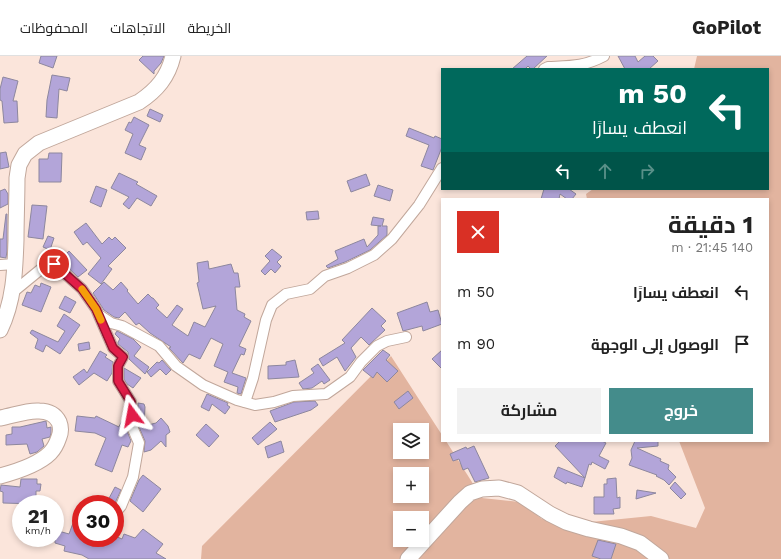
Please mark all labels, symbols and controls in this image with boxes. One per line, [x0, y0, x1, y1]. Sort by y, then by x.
text: GoPilot [692, 16, 761, 39]
text: المحفوظات [20, 20, 88, 36]
text: الاتجاهات [110, 20, 166, 36]
text: الخريطة [188, 20, 231, 36]
text: 50 m [618, 77, 687, 110]
icon: left [701, 84, 753, 136]
text: انعطف يسارًا [592, 117, 687, 138]
icon: left [552, 160, 574, 182]
icon: ahead [594, 160, 616, 182]
icon: right [636, 160, 658, 182]
button: close [457, 211, 499, 253]
text: 1 دقيقة [668, 211, 753, 239]
text: 140 m · 21:45 [671, 240, 753, 255]
pin [37, 247, 71, 281]
icon: arrive [43, 253, 65, 275]
icon: left [731, 281, 753, 303]
text: 50 m [457, 283, 494, 301]
text: انعطف يسارًا [633, 284, 719, 302]
icon: arrive [731, 333, 753, 355]
text: 90 m [457, 335, 495, 353]
text: الوصول إلى الوجهة [591, 336, 719, 354]
button: مشاركة [457, 388, 601, 434]
button: خروج [609, 388, 753, 434]
position arrow [111, 394, 153, 436]
map controls [393, 423, 429, 547]
button: layers [393, 423, 429, 459]
button: + [393, 467, 429, 503]
speed limit sign: 30 [72, 495, 124, 547]
text: 21 [28, 504, 48, 528]
button: − [393, 511, 429, 547]
text: km/h [25, 525, 51, 536]

